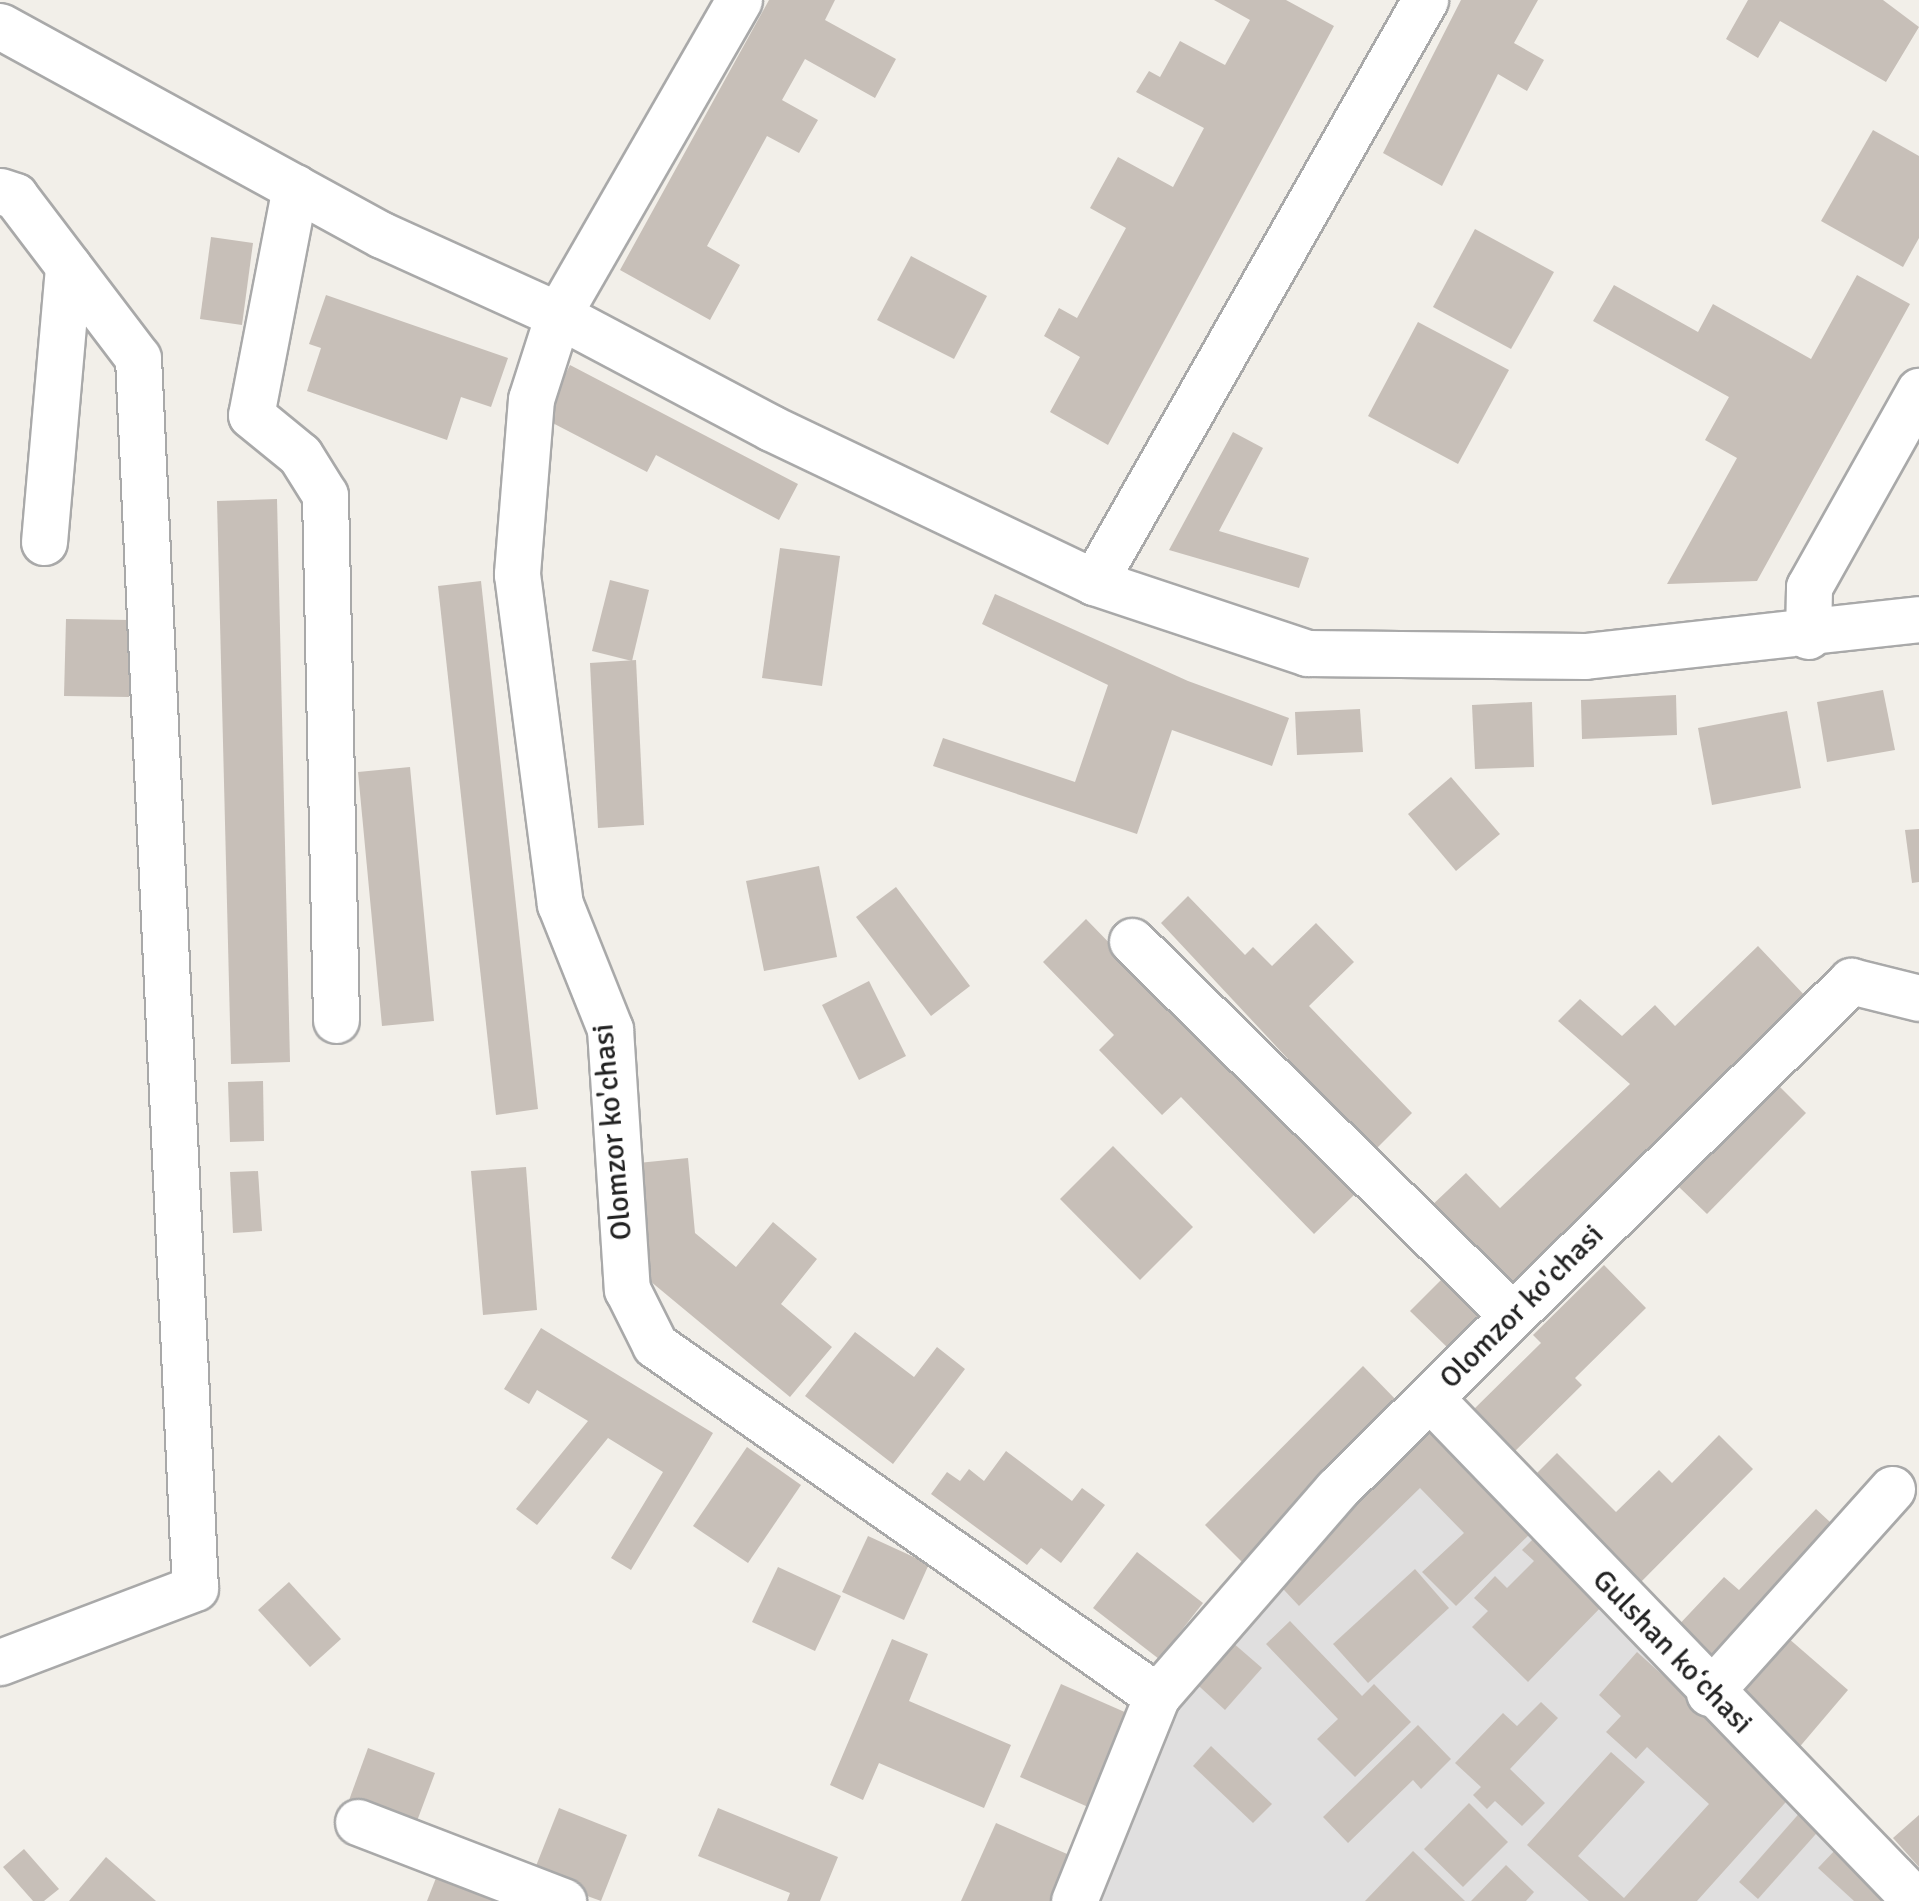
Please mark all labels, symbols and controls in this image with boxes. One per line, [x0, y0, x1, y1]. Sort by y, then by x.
street label: Olomzor ko'chasi [586, 1022, 640, 1242]
street label: Olomzor ko'chasi [1432, 1217, 1612, 1397]
street label: Gulshan koʻchasi [1584, 1562, 1760, 1742]

